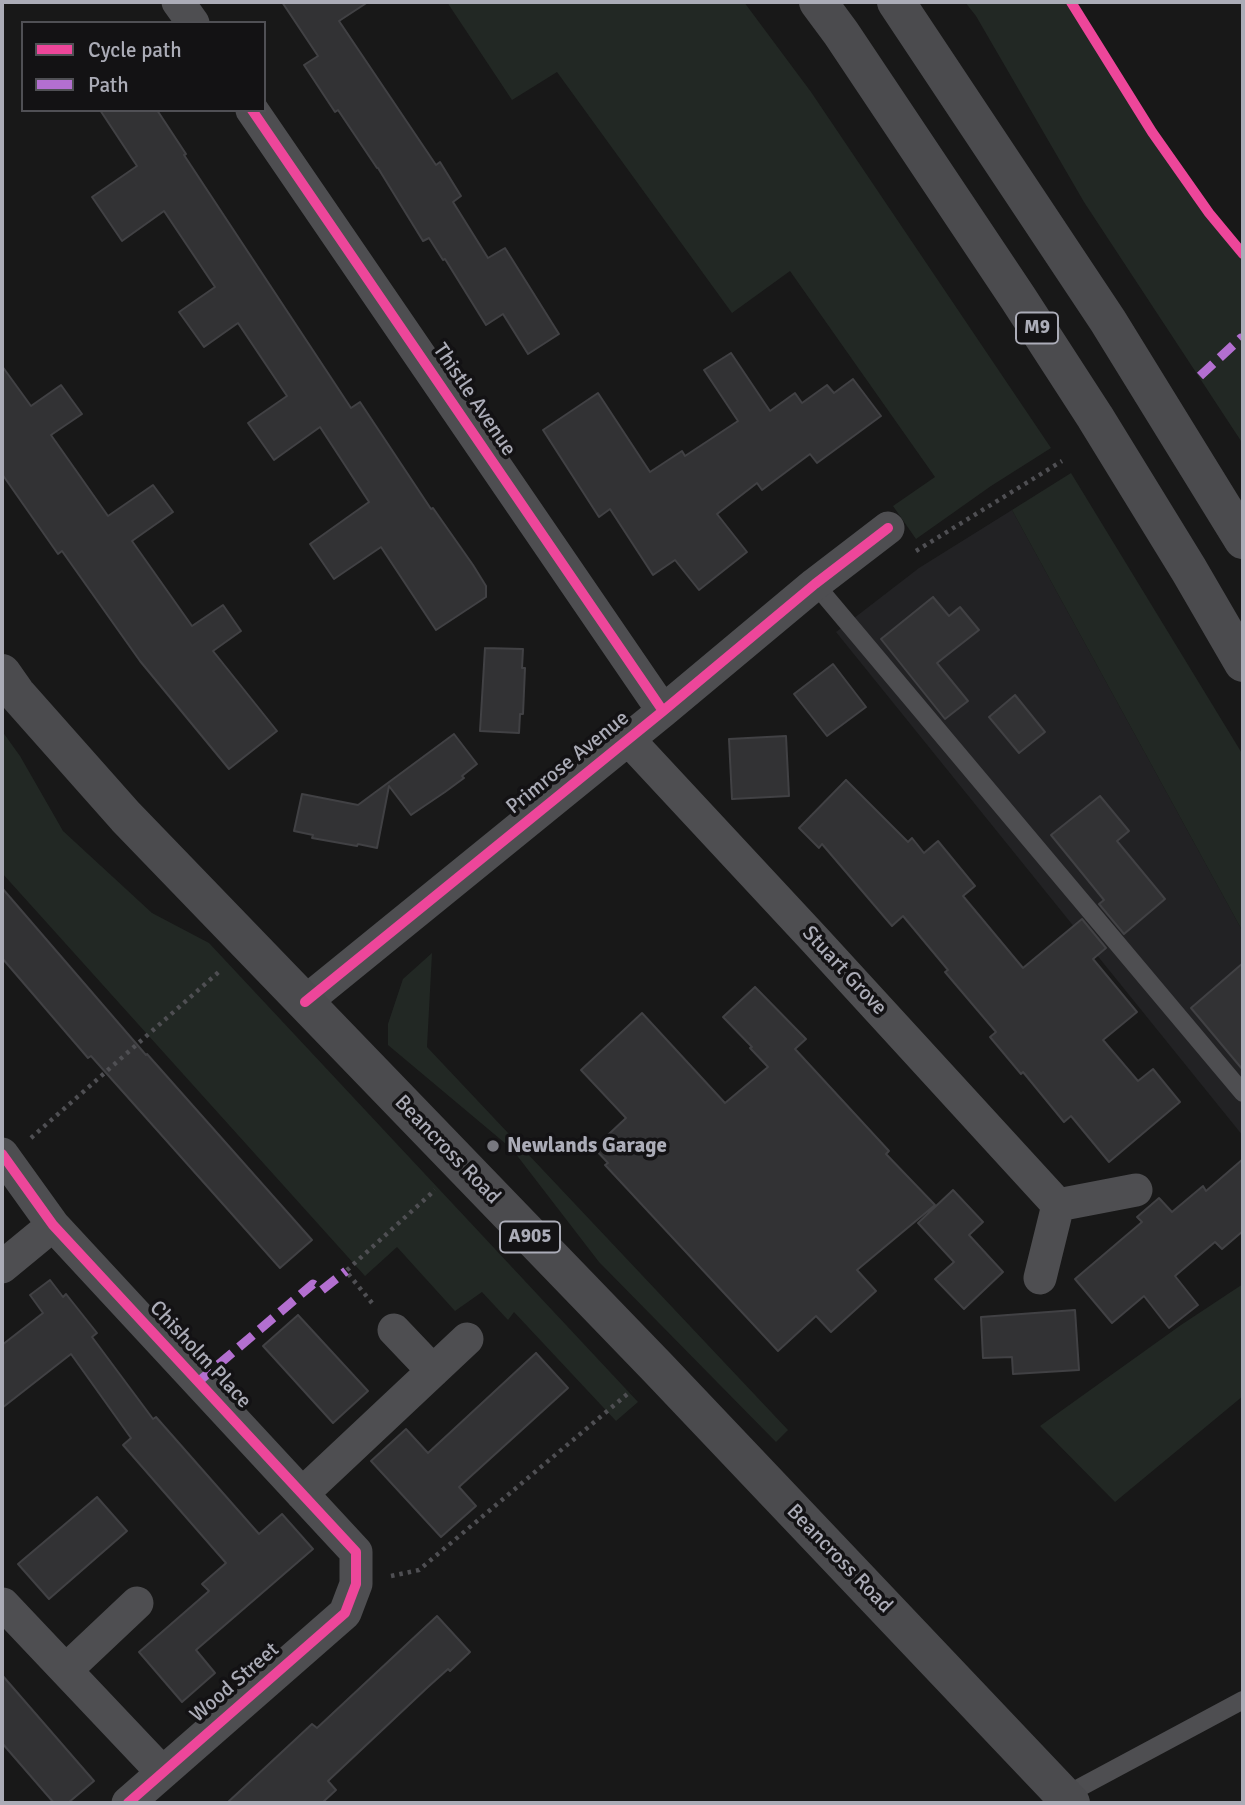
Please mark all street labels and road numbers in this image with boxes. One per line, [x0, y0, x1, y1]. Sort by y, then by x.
road number: M9 [1016, 312, 1058, 344]
street label: Thistle Avenue [427, 339, 521, 461]
street label: Primrose Avenue [502, 706, 634, 820]
street label: Stuart Grove [796, 921, 892, 1021]
street label: Beancross Road [389, 1090, 505, 1210]
road number: A905 [500, 1222, 560, 1252]
street label: Chisholm Place [144, 1296, 256, 1414]
street label: Beancross Road [781, 1499, 897, 1619]
street label: Wood Street [185, 1638, 285, 1728]

